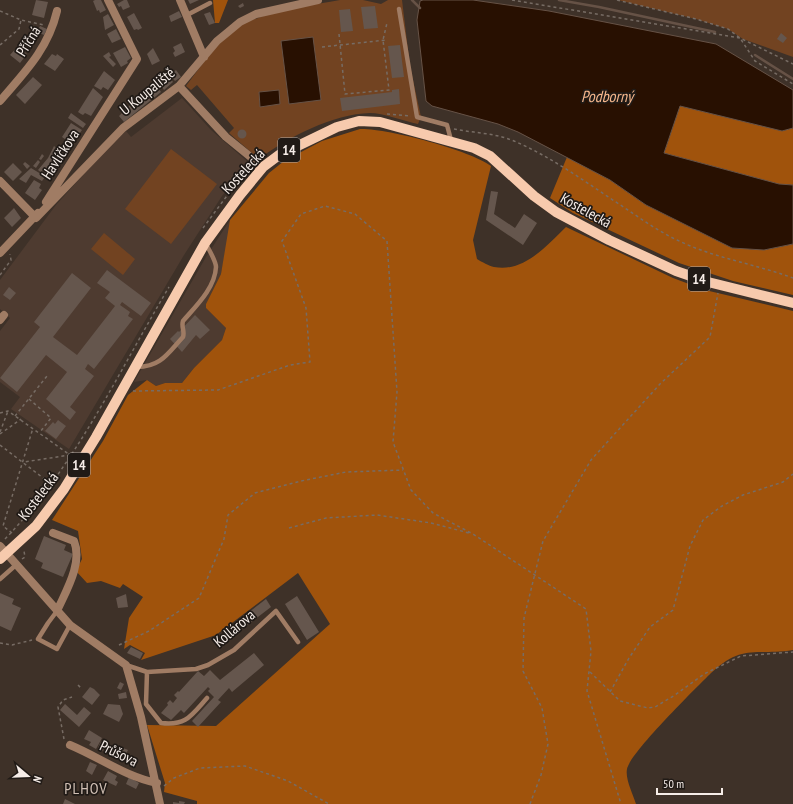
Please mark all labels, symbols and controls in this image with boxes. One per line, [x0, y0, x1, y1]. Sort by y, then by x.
street label: Příčná [11, 22, 45, 60]
street label: U Koupaliště [116, 63, 178, 119]
water label: Podborný [581, 86, 635, 106]
street label: Havlíčkova [37, 125, 83, 183]
road number: 14 [278, 138, 300, 162]
street label: Kostelecká [217, 144, 269, 198]
street label: Kostelecká [557, 188, 615, 232]
road number: 14 [688, 267, 710, 291]
road number: 14 [68, 453, 90, 477]
street label: Kostelecká [14, 468, 62, 524]
street label: Kollárova [209, 605, 259, 651]
street label: Průšova [97, 736, 141, 770]
north arrow [8, 756, 48, 796]
scale bar [657, 770, 722, 796]
text: N [30, 774, 45, 784]
text: 50 m [663, 776, 684, 791]
district label: PLHOV [64, 778, 108, 798]

